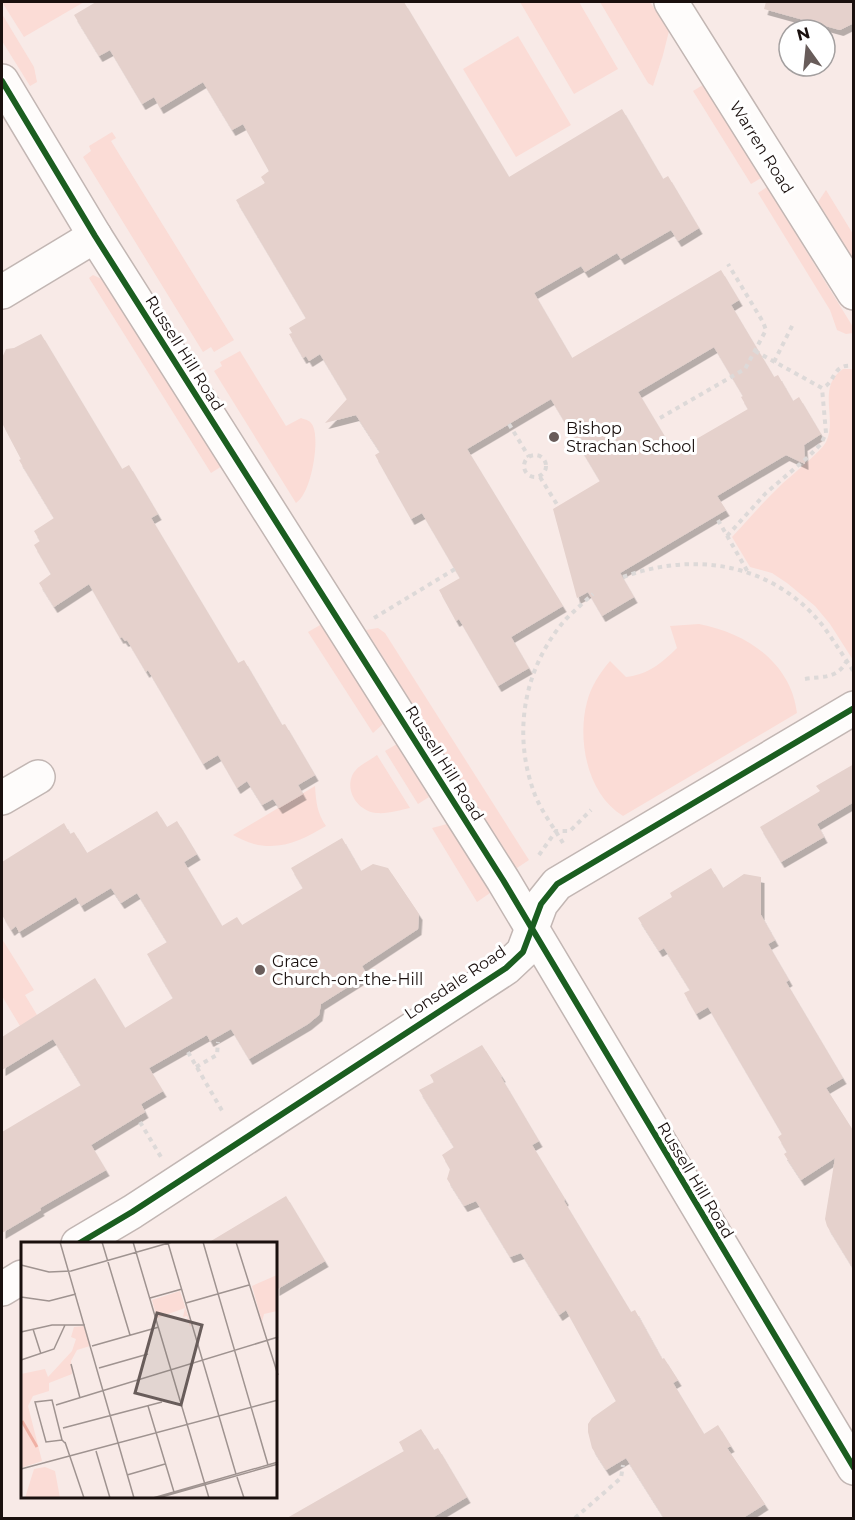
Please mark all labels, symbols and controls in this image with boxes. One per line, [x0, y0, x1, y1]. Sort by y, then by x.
north arrow [777, 18, 837, 78]
text: N [795, 23, 812, 45]
street label: Warren Road [726, 98, 798, 197]
street label: Russell Hill Road [141, 292, 228, 414]
place label: Bishop Strachan School [566, 419, 696, 456]
marker: Bishop Strachan School [547, 430, 561, 444]
street label: Russell Hill Road [401, 702, 488, 824]
street label: Lonsdale Road [401, 941, 510, 1023]
place label: Grace Church-on-the-Hill [272, 952, 423, 989]
marker: Grace Church-on-the-Hill [253, 963, 267, 977]
street label: Russell Hill Road [653, 1119, 738, 1242]
inset map [21, 1242, 278, 1499]

